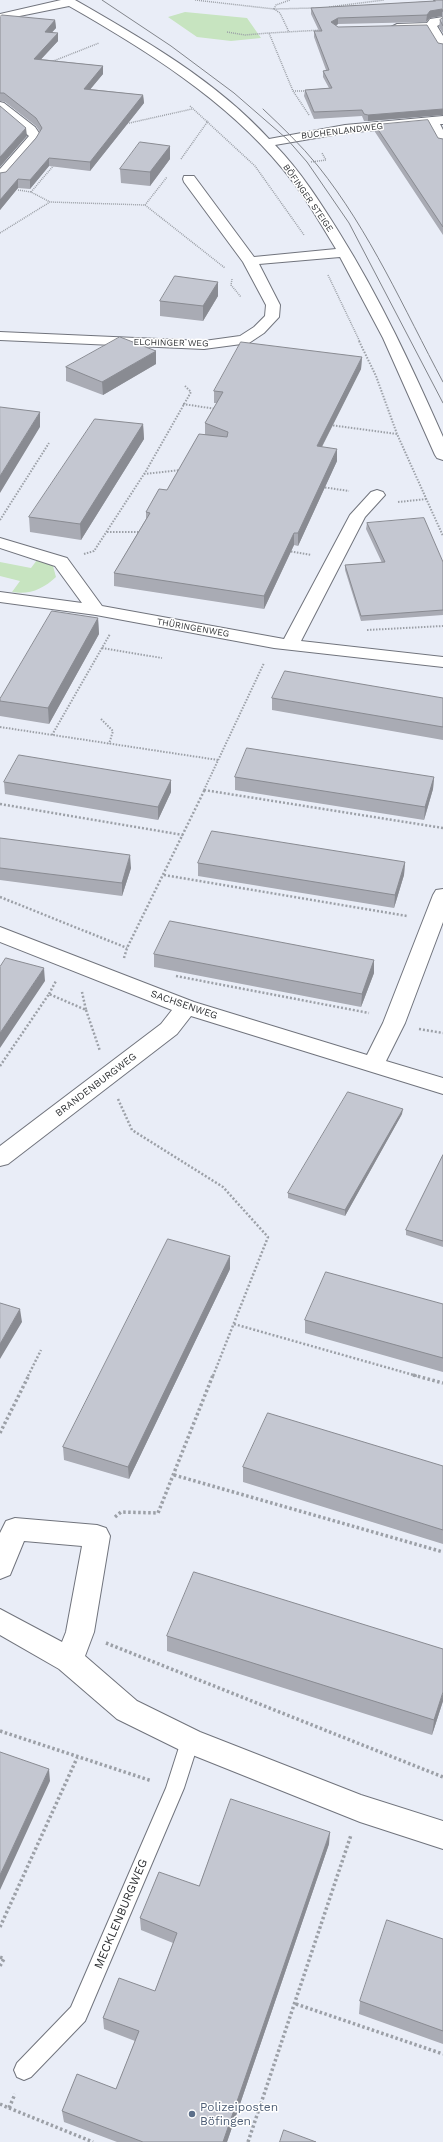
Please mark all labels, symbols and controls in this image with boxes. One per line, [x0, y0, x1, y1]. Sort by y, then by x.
street label: BUCHENLANDWEG [300, 121, 384, 141]
street label: BÖFINGER STEIGE [281, 162, 335, 234]
street label: ELCHINGER WEG [133, 337, 209, 349]
street label: THÜRINGENWEG [156, 616, 230, 640]
street label: SACHSENWEG [149, 988, 219, 1022]
street label: BRANDENBURGWEG [53, 1051, 139, 1119]
street label: MECKLENBURGWEG [91, 1857, 151, 1971]
place label: Polizeiposten Böfingen [200, 2100, 278, 2128]
marker: Polizeiposten Böfingen [187, 2109, 197, 2119]

